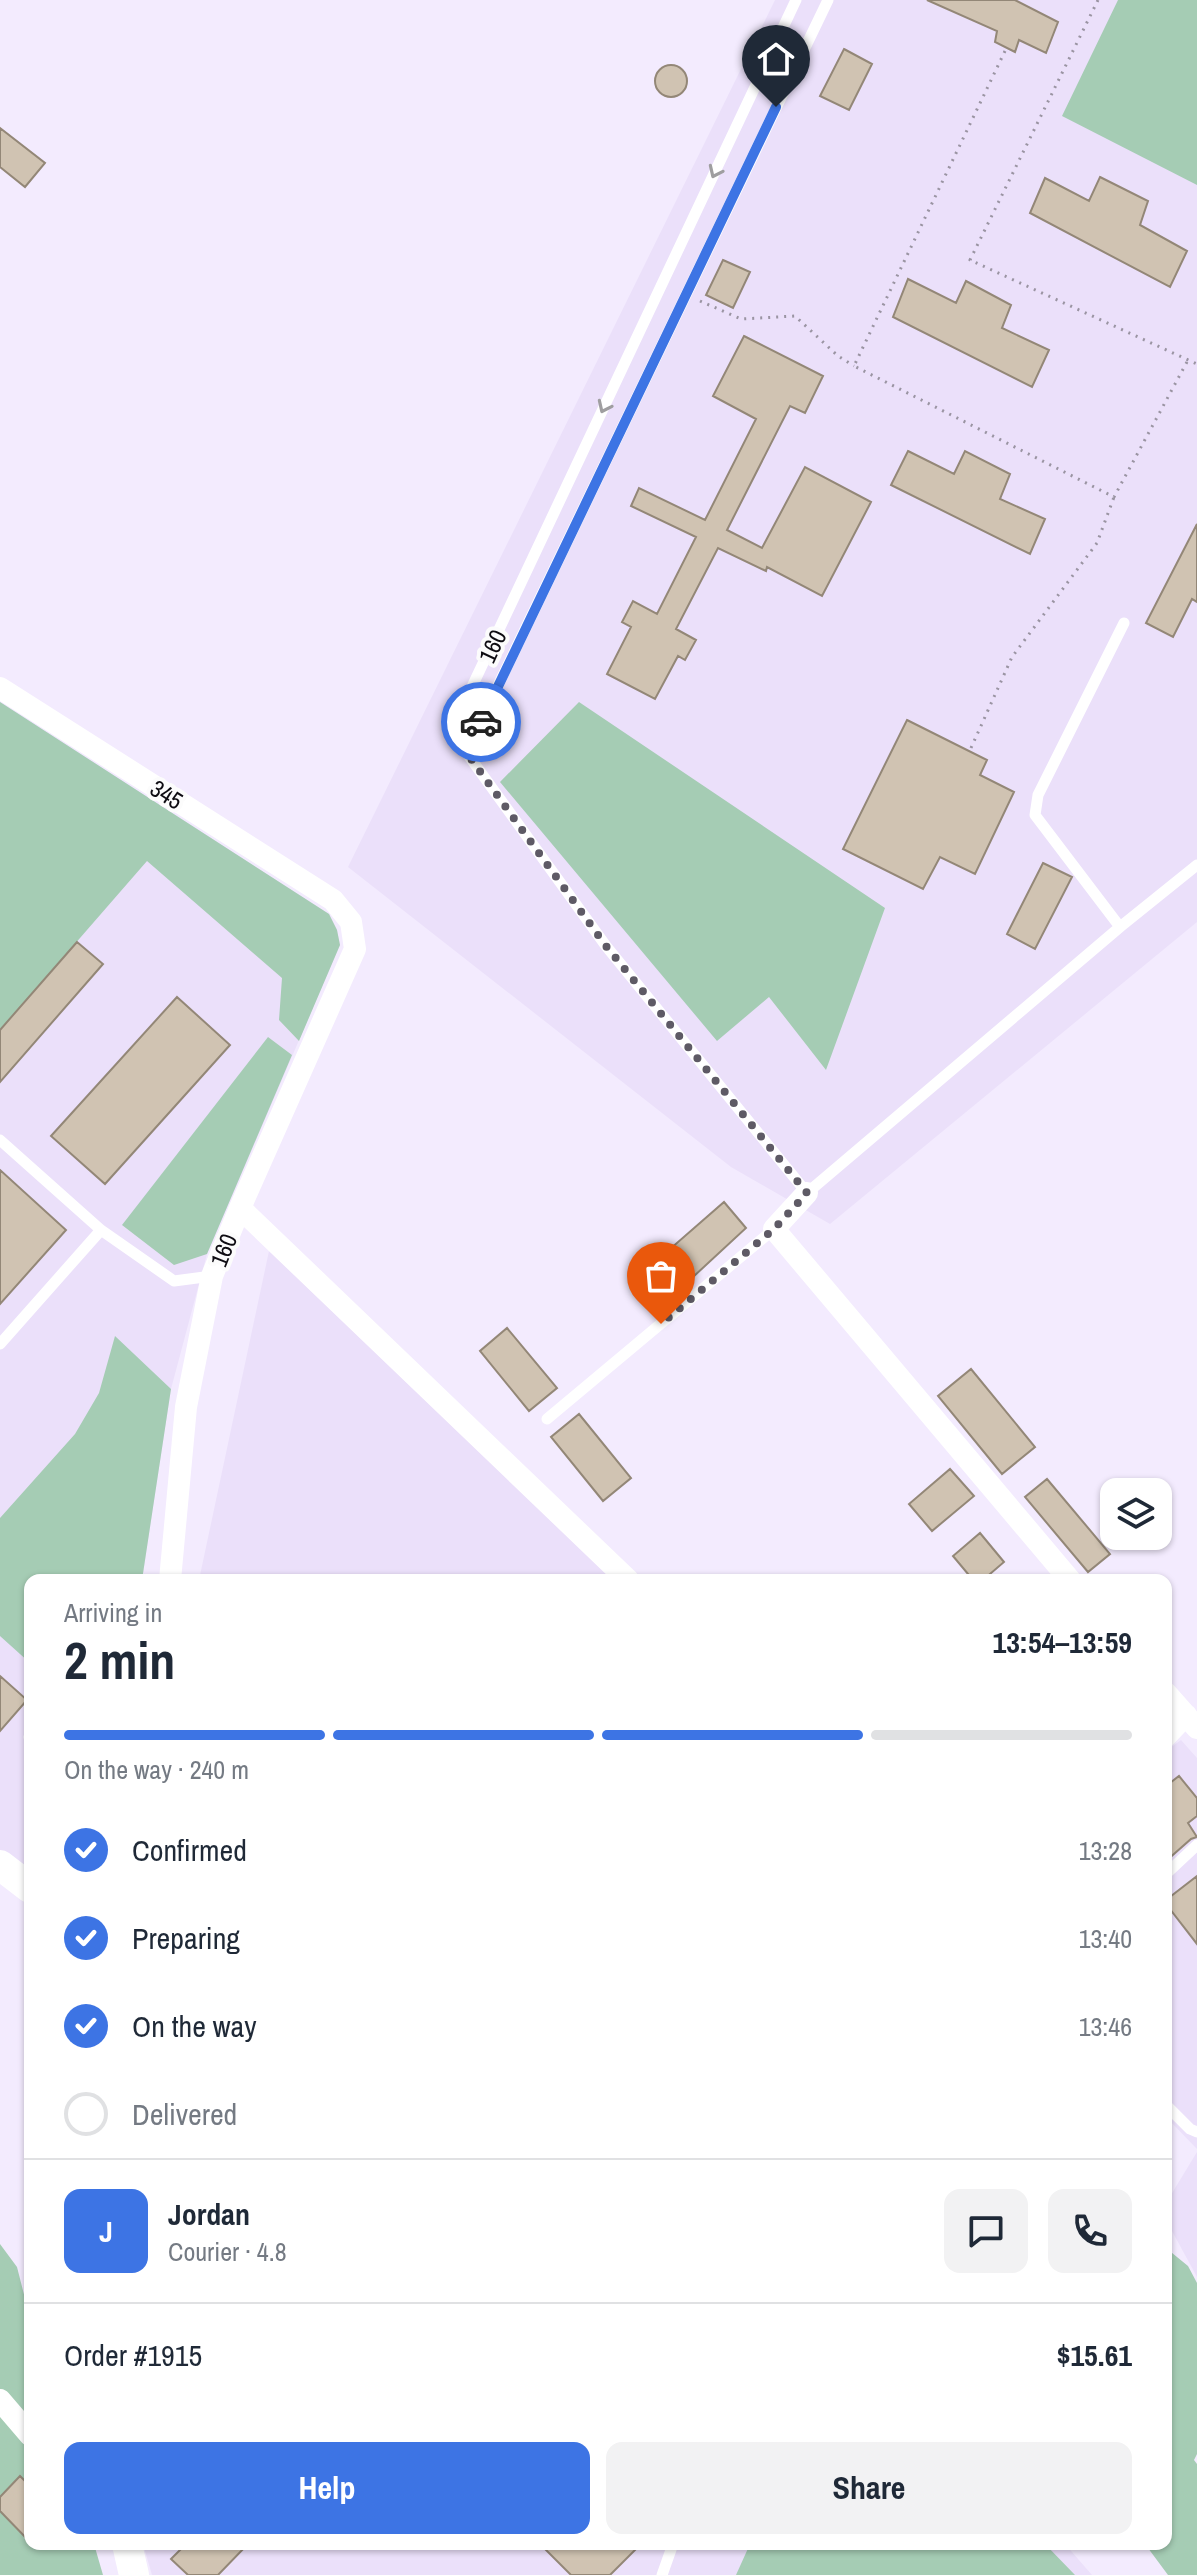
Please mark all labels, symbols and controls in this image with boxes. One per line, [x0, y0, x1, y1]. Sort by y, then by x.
pin [742, 25, 810, 107]
icon: home [754, 37, 798, 81]
one-way arrow [709, 164, 725, 178]
one-way arrow [598, 399, 614, 413]
street label: 160 [471, 624, 513, 668]
courier [441, 682, 521, 762]
icon: car [459, 700, 503, 744]
street label: 345 [145, 772, 189, 816]
street label: 160 [202, 1229, 244, 1271]
pin [627, 1242, 695, 1324]
icon: bag [639, 1254, 683, 1298]
map controls [1100, 1478, 1172, 1550]
button: layers [1100, 1478, 1172, 1550]
text: Arriving in [64, 1595, 162, 1630]
text: 13:54–13:59 [993, 1622, 1132, 1662]
text: 2 min [64, 1625, 175, 1695]
text: On the way · 240 m [64, 1752, 249, 1787]
icon: check [64, 1828, 108, 1872]
text: Confirmed [132, 1830, 247, 1870]
text: 13:28 [1079, 1833, 1132, 1868]
icon: check [64, 1916, 108, 1960]
text: Preparing [132, 1918, 240, 1958]
text: 13:40 [1079, 1921, 1132, 1956]
icon: check [64, 2004, 108, 2048]
text: On the way [132, 2006, 256, 2046]
text: 13:46 [1079, 2009, 1132, 2044]
text: Delivered [132, 2094, 237, 2134]
button: chat [944, 2189, 1028, 2273]
button: phone [1048, 2189, 1132, 2273]
text: Jordan [168, 2194, 250, 2234]
text: J [99, 2211, 113, 2251]
text: Courier · 4.8 [168, 2234, 287, 2269]
text: Order #1915 [64, 2335, 202, 2375]
text: $15.61 [1057, 2335, 1132, 2375]
button: Help [64, 2442, 590, 2534]
button: Share [606, 2442, 1132, 2534]

